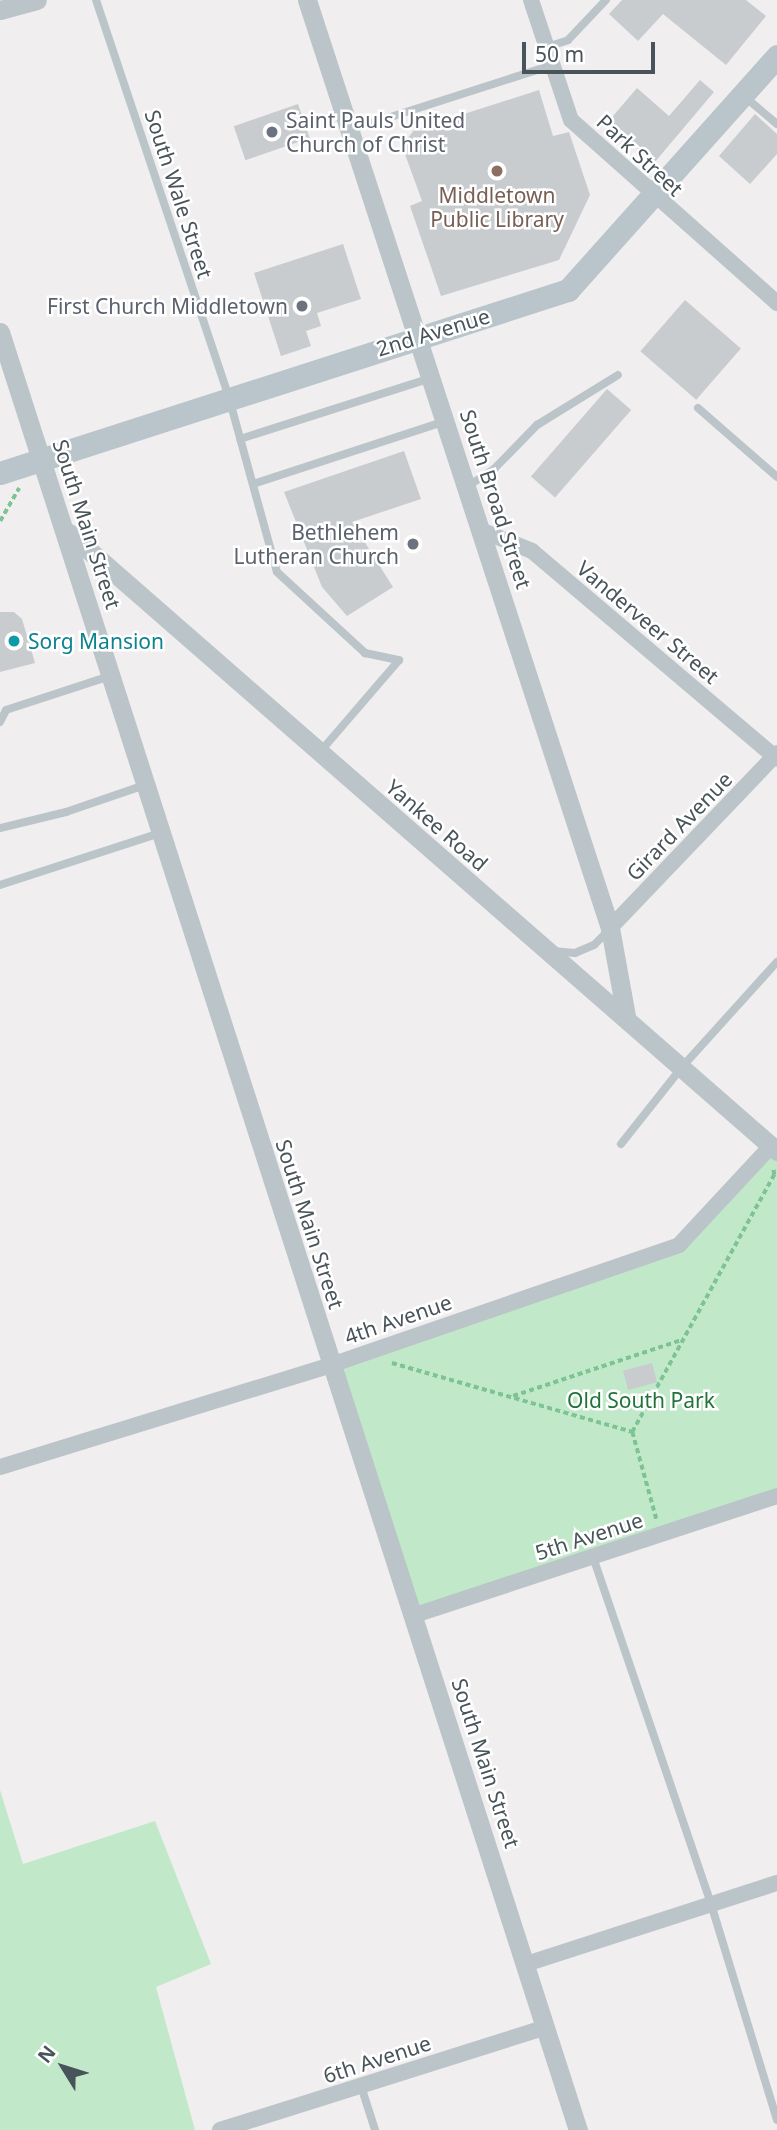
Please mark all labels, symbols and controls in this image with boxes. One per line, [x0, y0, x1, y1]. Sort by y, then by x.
scale bar [525, 28, 658, 72]
text: 50 m [535, 40, 584, 68]
street label: South Wale Street [140, 107, 218, 281]
place label: Saint Pauls United Church of Christ [286, 107, 465, 157]
street label: Park Street [592, 109, 688, 201]
marker: Saint Pauls United Church of Christ [264, 124, 280, 140]
marker: Middletown Public Library [489, 163, 505, 179]
place label: Middletown Public Library [430, 182, 564, 232]
place label: First Church Middletown [47, 293, 288, 319]
marker: First Church Middletown [294, 298, 310, 314]
street label: 2nd Avenue [373, 303, 493, 361]
street label: South Broad Street [455, 406, 537, 592]
street label: South Main Street [48, 436, 126, 612]
place label: Bethlehem Lutheran Church [234, 519, 399, 569]
marker: Bethlehem Lutheran Church [405, 536, 421, 552]
street label: Vanderveer Street [572, 555, 724, 689]
place label: Sorg Mansion [28, 628, 164, 654]
marker: Sorg Mansion [6, 633, 22, 649]
street label: Girard Avenue [621, 766, 737, 886]
street label: Yankee Road [381, 774, 493, 876]
street label: South Main Street [271, 1136, 349, 1312]
street label: 4th Avenue [341, 1289, 455, 1349]
park label: Old South Park [567, 1387, 715, 1413]
street label: 5th Avenue [532, 1507, 646, 1565]
street label: South Main Street [447, 1675, 525, 1851]
street label: 6th Avenue [320, 2030, 434, 2088]
north arrow [28, 2032, 98, 2102]
text: N [31, 2040, 61, 2068]

